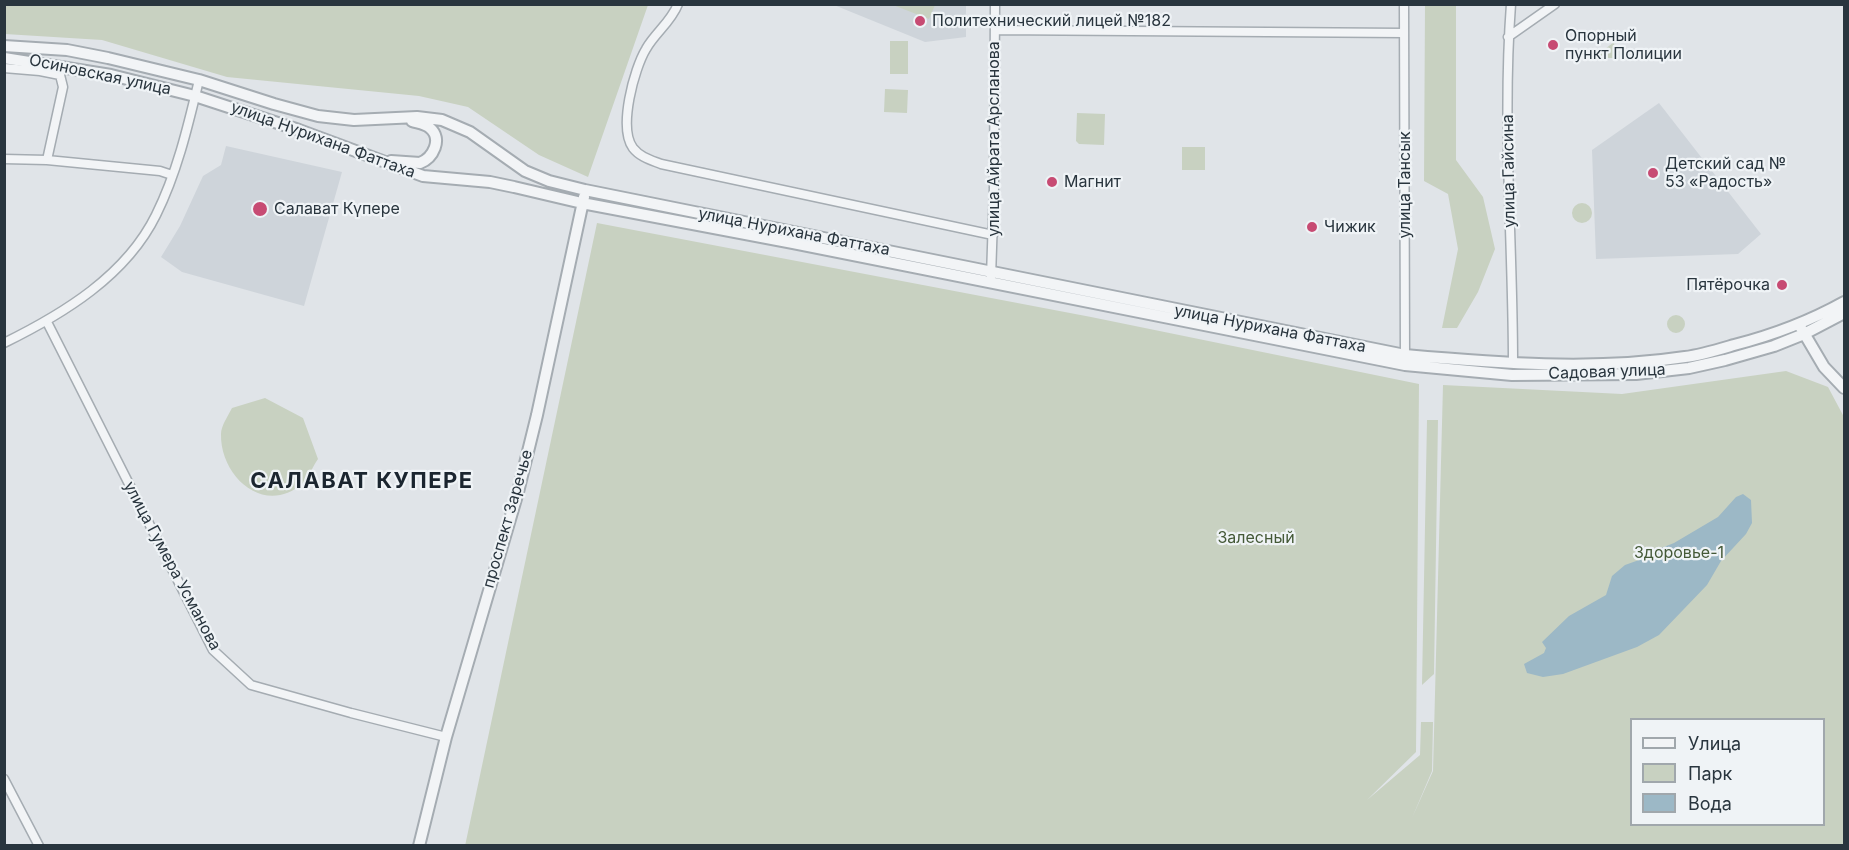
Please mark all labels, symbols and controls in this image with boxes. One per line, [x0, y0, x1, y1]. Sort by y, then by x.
place label: Политехнический лицей №182 [932, 11, 1171, 31]
marker: Политехнический лицей №182 [913, 14, 927, 28]
place label: Опорный пункт Полиции [1565, 26, 1682, 64]
marker: Опорный пункт Полиции [1546, 38, 1560, 52]
street label: улица Айрата Арсланова [984, 41, 1004, 237]
street label: Осиновская улица [27, 51, 173, 99]
street label: улица Нурихана Фаттаха [228, 98, 418, 182]
street label: улица Гайсина [1498, 114, 1520, 228]
street label: улица Тансык [1395, 131, 1415, 239]
place label: Детский сад № 53 «Радость» [1665, 154, 1786, 192]
marker: Детский сад № 53 «Радость» [1646, 166, 1660, 180]
place label: Магнит [1064, 172, 1121, 192]
marker: Магнит [1045, 175, 1059, 189]
place label: Салават Күпере [274, 199, 400, 219]
marker: Салават Күпере [251, 200, 269, 218]
street label: улица Нурихана Фаттаха [696, 204, 892, 260]
place label: Чижик [1324, 217, 1376, 237]
marker: Чижик [1305, 220, 1319, 234]
place label: Пятёрочка [1686, 275, 1770, 295]
marker: Пятёрочка [1775, 278, 1789, 292]
street label: улица Нурихана Фаттаха [1172, 301, 1368, 357]
street label: Садовая улица [1548, 360, 1666, 384]
street label: проспект Заречье [479, 448, 537, 590]
district label: САЛАВАТ КУПЕРЕ [250, 468, 474, 494]
street label: улица Гумера Усманова [119, 478, 225, 654]
park label: Залесный [1217, 528, 1295, 548]
park label: Здоровье-1 [1634, 543, 1724, 563]
legend [1630, 718, 1825, 826]
text: Улица [1688, 733, 1741, 754]
text: Парк [1688, 763, 1732, 784]
text: Вода [1688, 793, 1732, 814]

